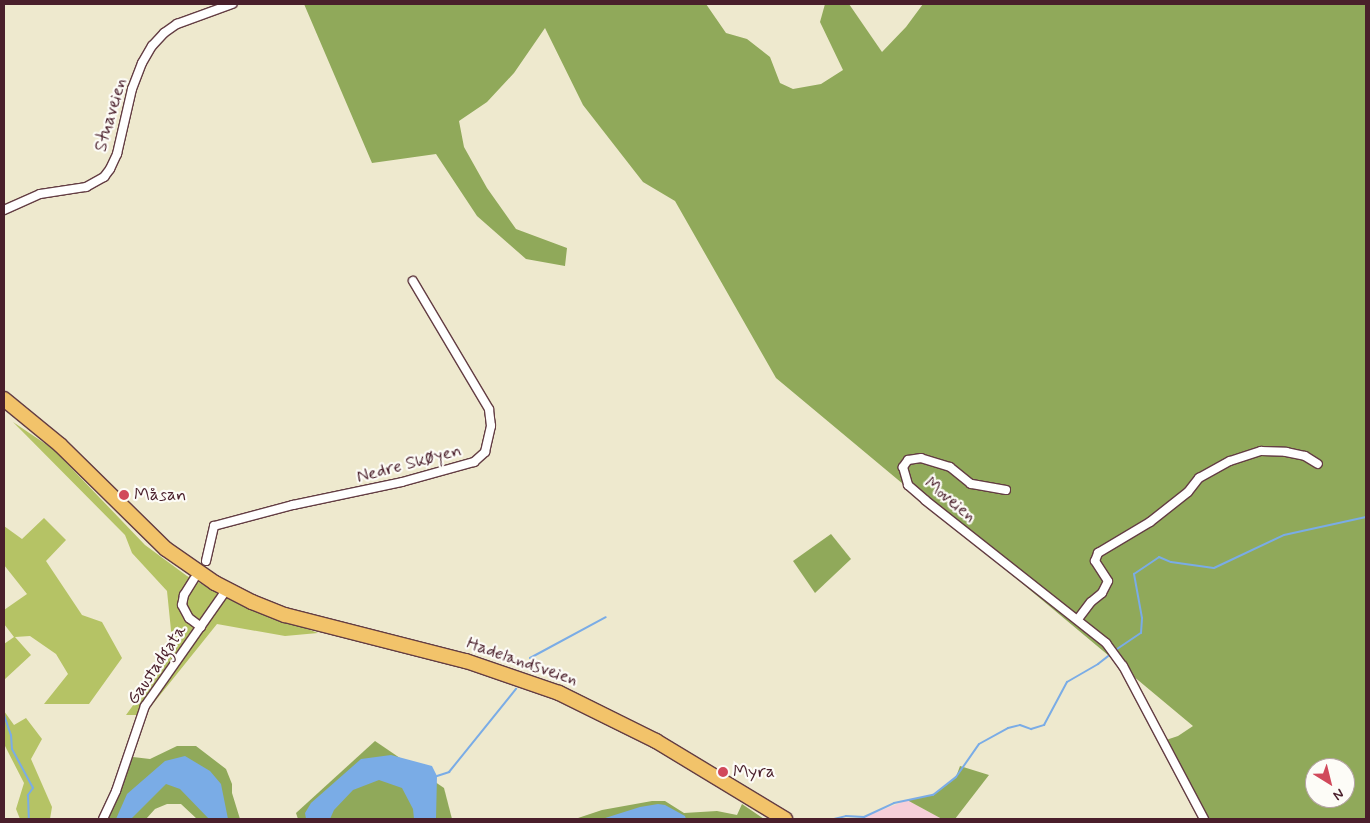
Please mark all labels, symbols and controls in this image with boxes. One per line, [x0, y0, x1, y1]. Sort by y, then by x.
street label: Stuaveien [90, 76, 132, 154]
street label: Nedre Skøyen [354, 440, 464, 488]
street label: Moveien [920, 473, 980, 527]
place label: Måsan [134, 484, 186, 506]
marker: Måsan [118, 489, 130, 501]
street label: Gaustadgata [122, 621, 192, 709]
street label: Hadelandsveien [463, 633, 581, 691]
north arrow [1305, 758, 1355, 808]
place label: Myra [733, 761, 775, 783]
marker: Myra [717, 766, 729, 778]
text: N [1329, 784, 1347, 804]

